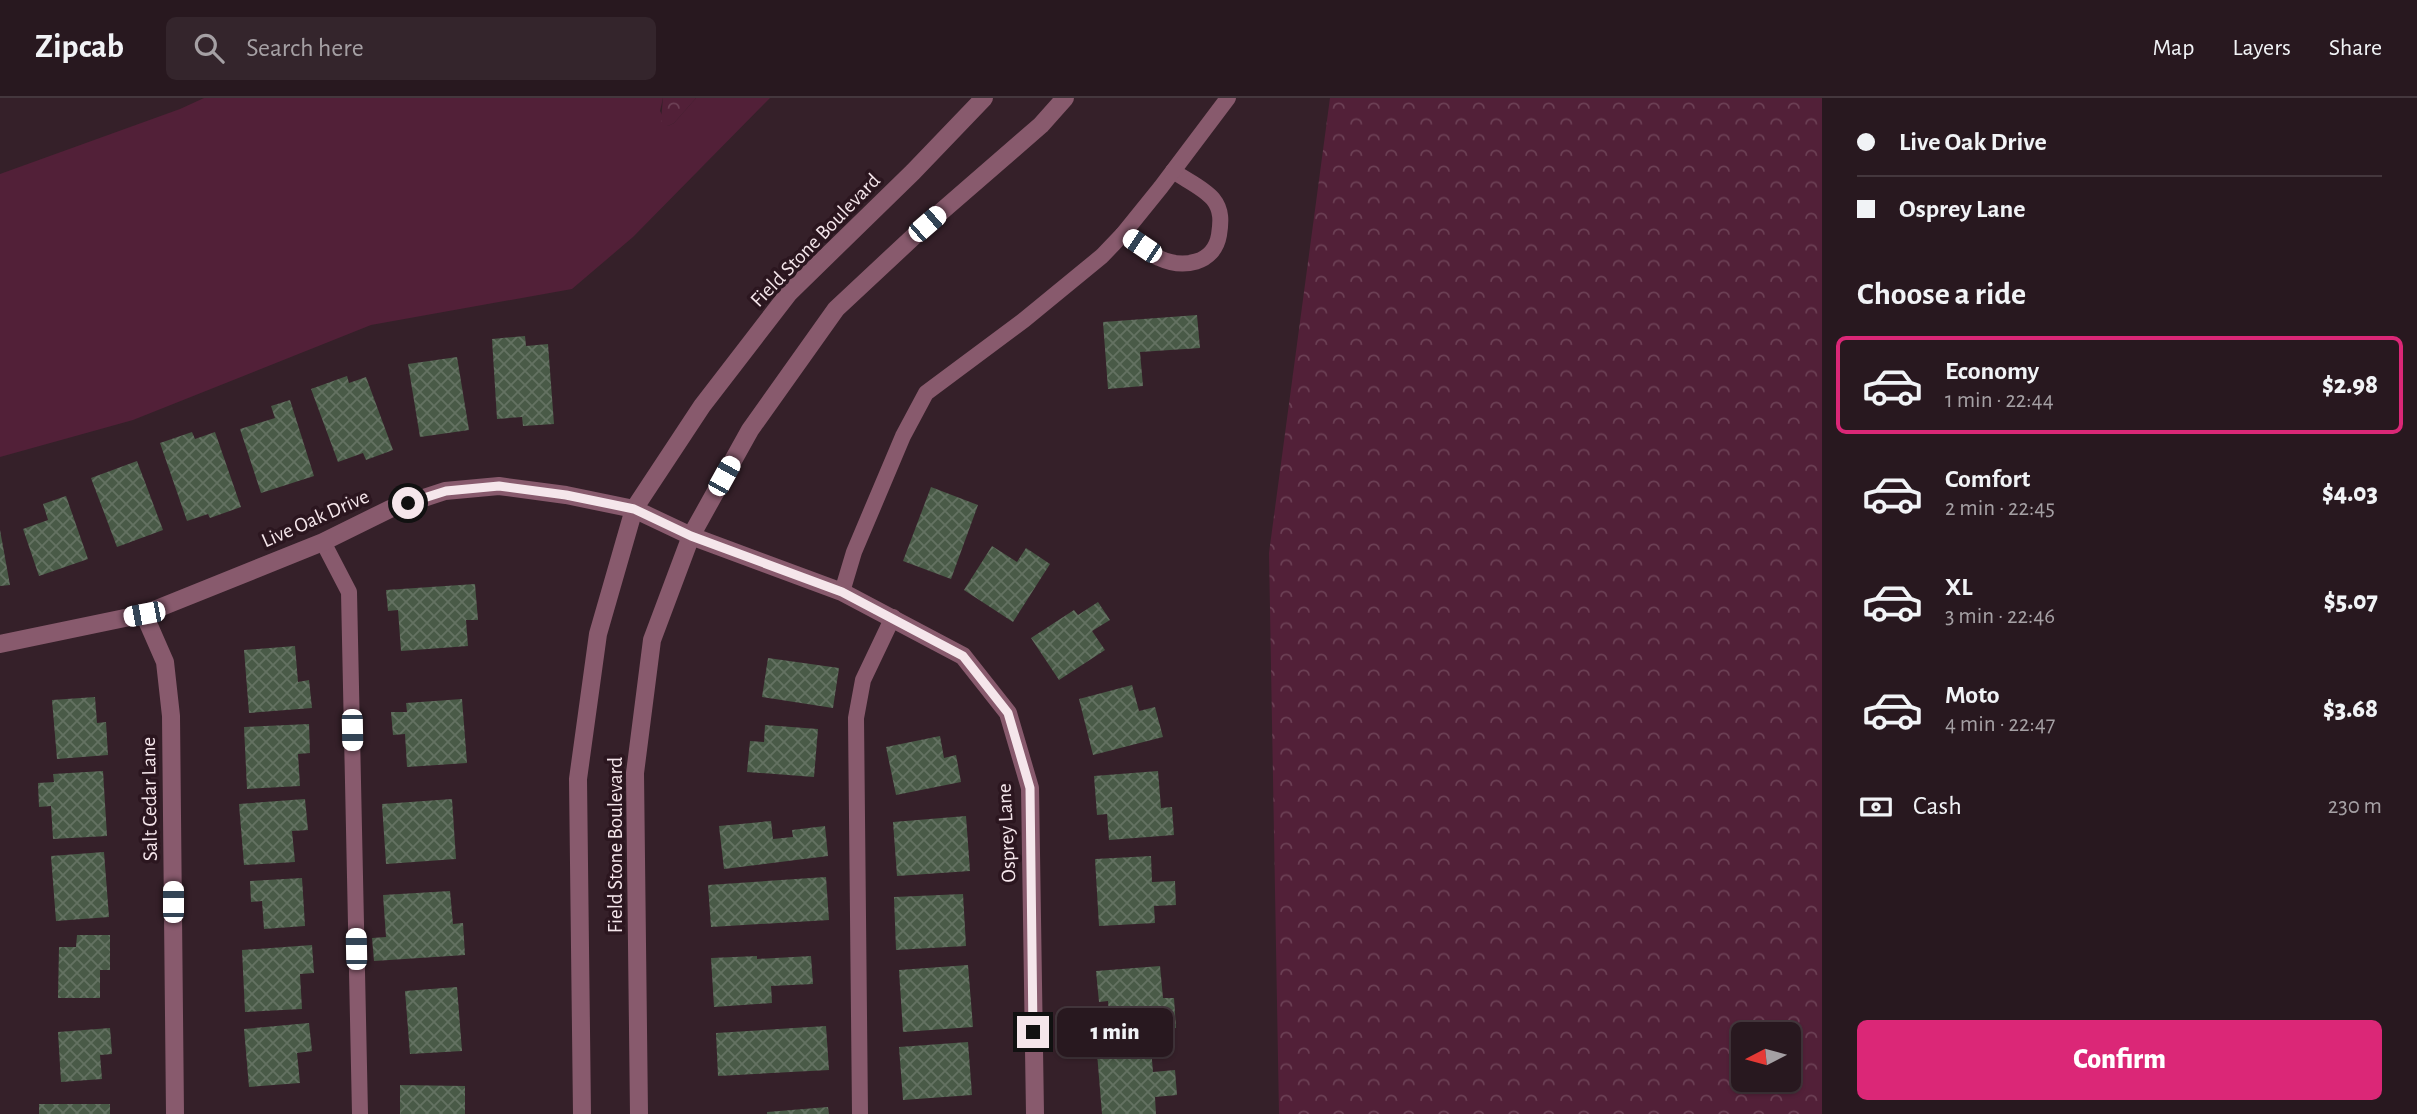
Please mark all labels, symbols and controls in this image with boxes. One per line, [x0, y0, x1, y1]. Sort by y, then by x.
search box [166, 17, 656, 80]
icon: search [190, 29, 228, 67]
text: Zipcab [35, 31, 124, 64]
text: Search here [246, 35, 364, 61]
text: Map [2152, 36, 2194, 60]
text: Layers [2232, 36, 2291, 60]
text: Share [2329, 36, 2382, 60]
text: Live Oak Drive [1899, 129, 2047, 155]
street label: Field Stone Boulevard [747, 170, 884, 311]
text: Osprey Lane [1899, 196, 2026, 222]
car [905, 202, 950, 246]
car [1119, 226, 1166, 266]
text: Choose a ride [1857, 278, 2026, 310]
icon: car [1861, 354, 1924, 417]
text: Economy [1945, 358, 2039, 384]
text: $2.98 [2322, 372, 2378, 398]
text: 1 min · 22:44 [1945, 389, 2054, 412]
car [705, 453, 744, 499]
icon: car [1861, 462, 1924, 525]
text: Comfort [1945, 466, 2030, 492]
text: $4.03 [2322, 480, 2378, 506]
street label: Live Oak Drive [258, 485, 372, 551]
route start [392, 487, 424, 519]
text: 2 min · 22:45 [1945, 497, 2055, 520]
icon: car [1861, 570, 1924, 633]
text: XL [1945, 574, 1972, 600]
text: $5.07 [2324, 588, 2378, 614]
car [122, 600, 167, 628]
text: 3 min · 22:46 [1945, 605, 2055, 628]
icon: car [1861, 678, 1924, 741]
text: Moto [1945, 682, 2000, 708]
text: $3.68 [2323, 696, 2378, 722]
car [342, 709, 363, 751]
text: 4 min · 22:47 [1945, 713, 2055, 736]
street label: Salt Cedar Lane [138, 737, 161, 861]
street label: Field Stone Boulevard [605, 757, 626, 933]
street label: Osprey Lane [993, 783, 1020, 883]
icon: cash [1857, 788, 1895, 826]
text: Cash [1913, 793, 1962, 819]
text: 230 m [2328, 795, 2382, 818]
car [163, 881, 184, 923]
car [346, 928, 367, 970]
callout: 1 min [1058, 1007, 1173, 1056]
route end [1017, 1016, 1049, 1048]
button: Confirm [1857, 1020, 2382, 1100]
text: 1 min [1091, 1021, 1139, 1044]
north arrow [1731, 1022, 1801, 1092]
map controls [1731, 1022, 1801, 1092]

